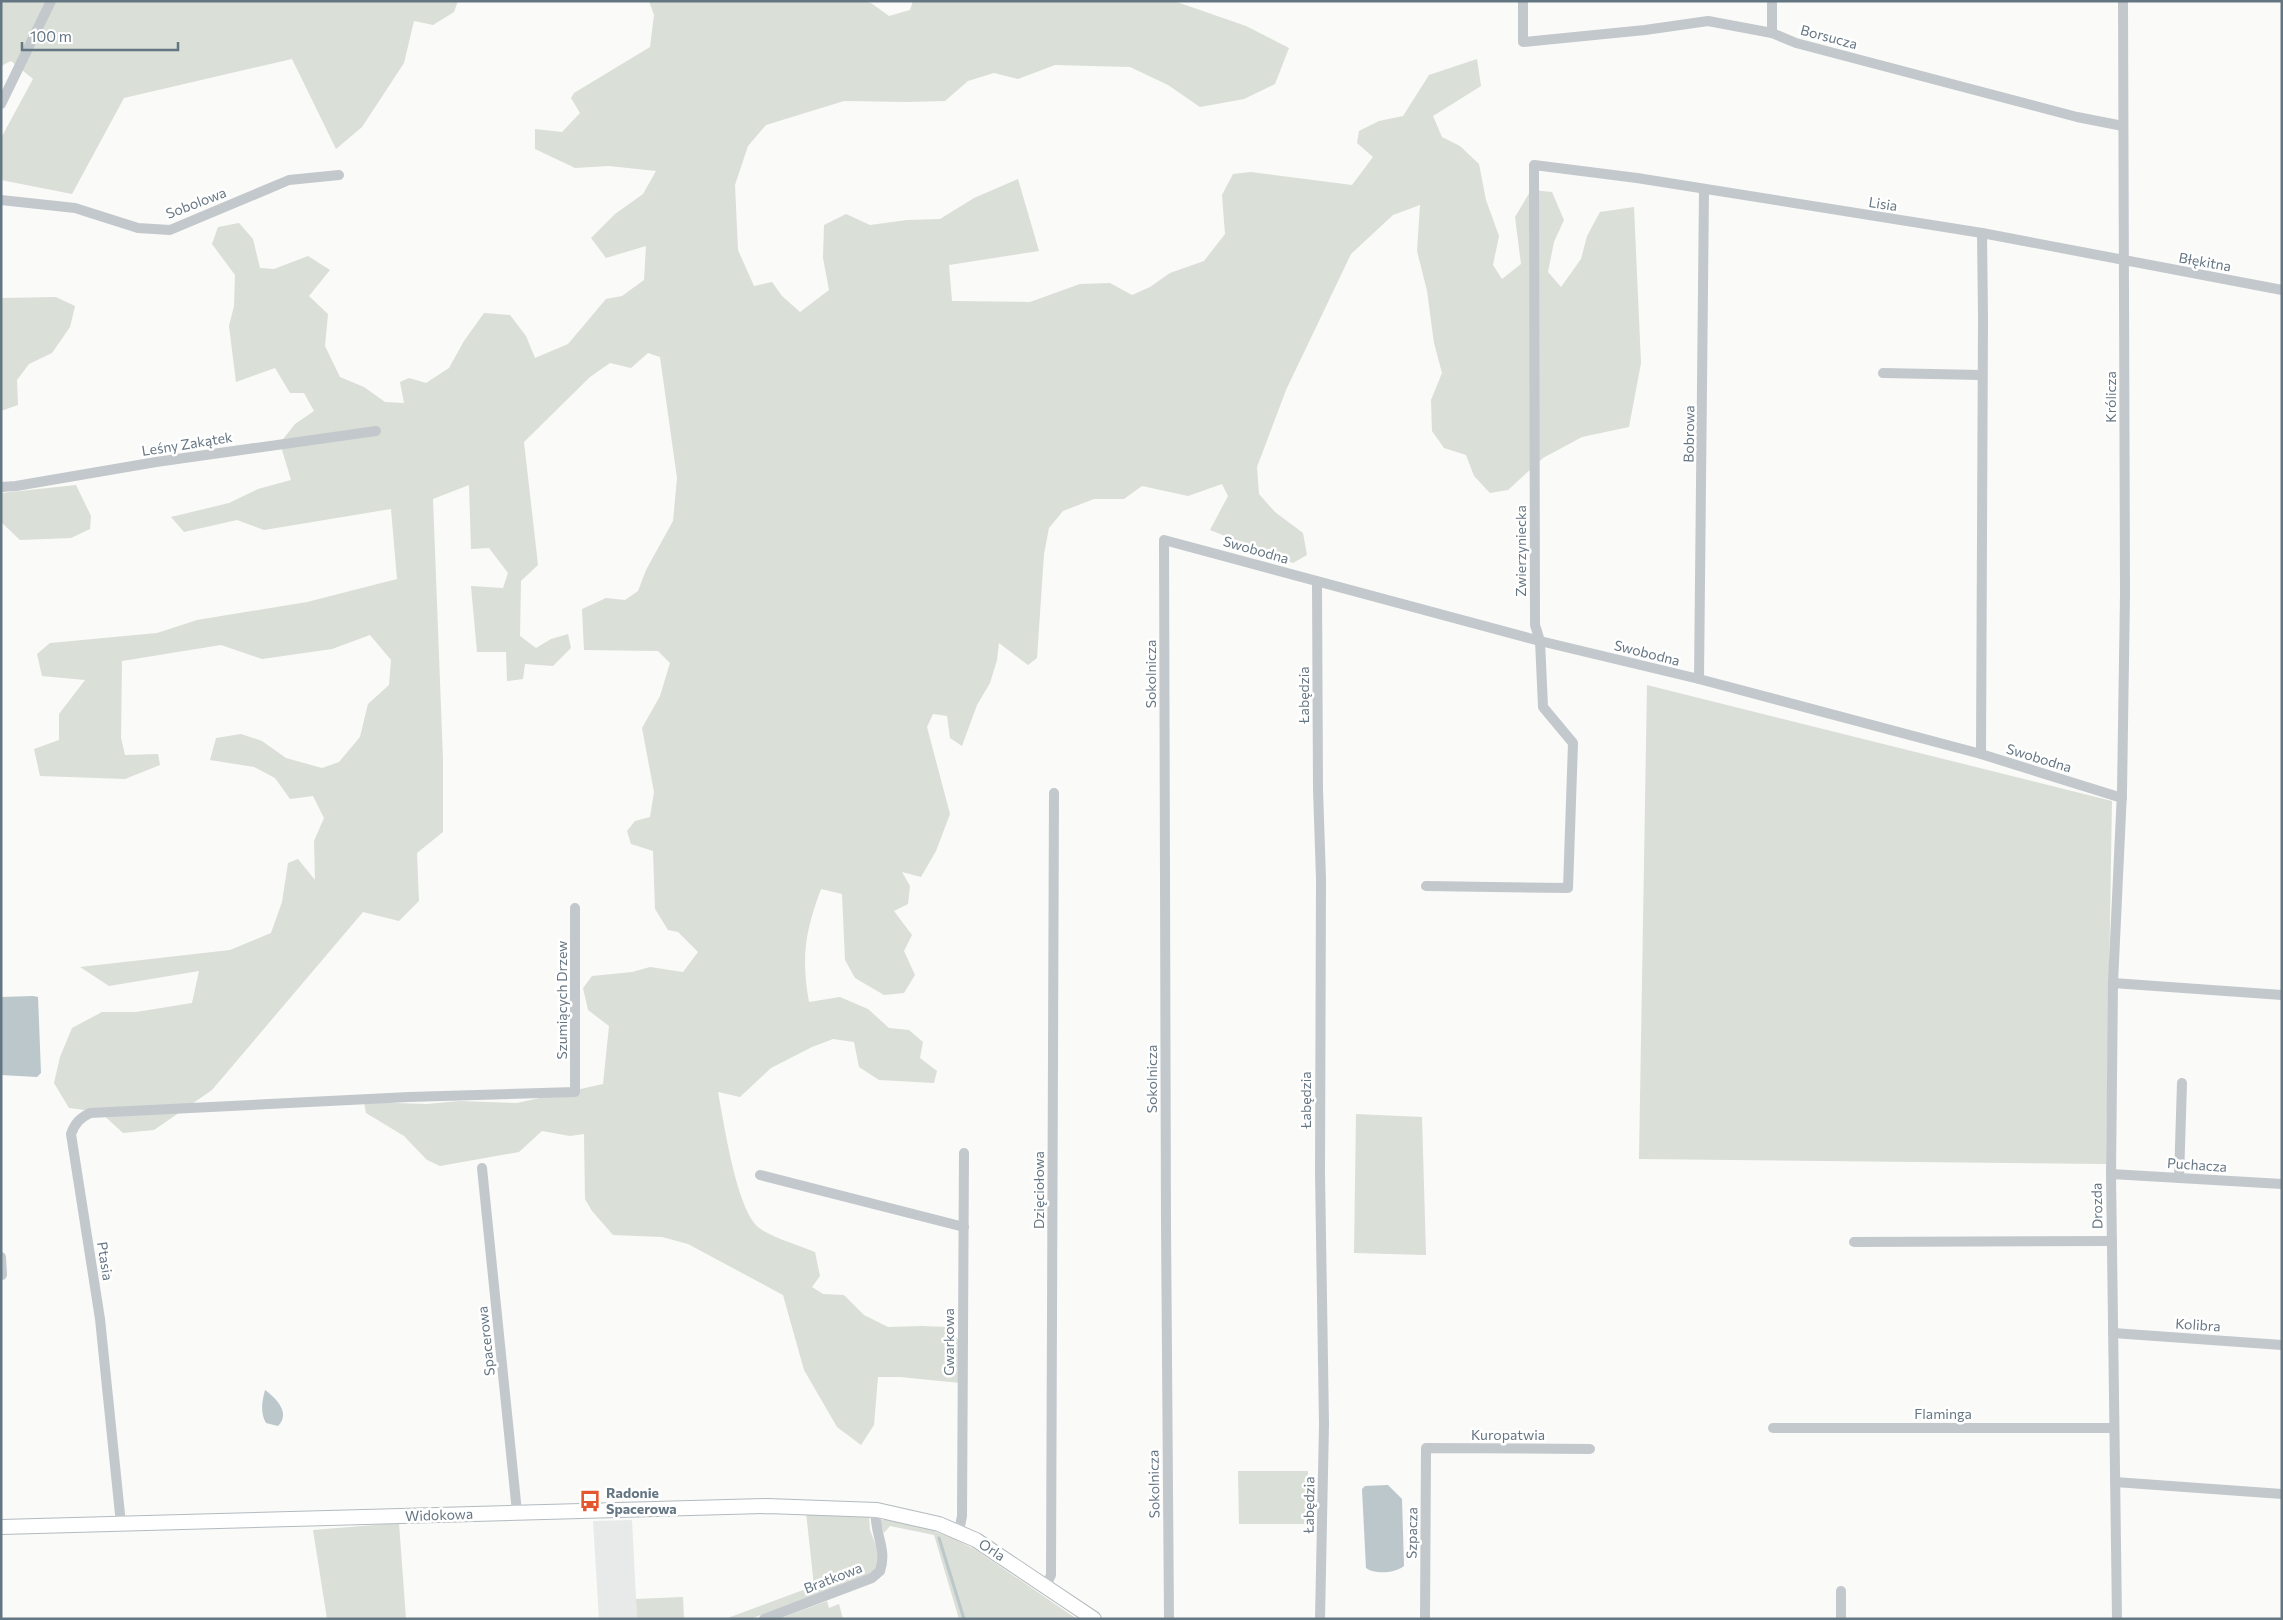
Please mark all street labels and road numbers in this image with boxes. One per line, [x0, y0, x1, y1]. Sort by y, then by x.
street label: Borsucza [1799, 21, 1859, 52]
street label: Sobolowa [163, 183, 228, 222]
street label: Lisia [1867, 193, 1899, 214]
street label: Błękitna [2178, 249, 2233, 274]
street label: Królicza [2102, 371, 2119, 423]
street label: Bobrowa [1679, 405, 1698, 463]
street label: Leśny Zakątek [140, 428, 234, 459]
street label: Zwierzyniecka [1512, 505, 1529, 597]
street label: Swobodna [1221, 532, 1291, 567]
street label: Swobodna [1612, 636, 1682, 669]
street label: Sokolnicza [1142, 640, 1159, 708]
street label: Łabędzia [1295, 666, 1312, 725]
street label: Swobodna [2004, 740, 2074, 775]
street label: Szumiących Drzew [553, 941, 570, 1059]
street label: Sokolnicza [1143, 1045, 1160, 1113]
street label: Łabędzia [1297, 1071, 1314, 1130]
street label: Dzięciołowa [1030, 1151, 1047, 1229]
street label: Puchacza [2166, 1154, 2228, 1175]
street label: Drozda [2088, 1183, 2105, 1229]
street label: Ptasia [94, 1240, 117, 1282]
street label: Spacerowa [473, 1305, 498, 1377]
street label: Gwarkowa [940, 1308, 957, 1376]
street label: Kolibra [2175, 1314, 2221, 1335]
street label: Flaminga [1914, 1405, 1972, 1422]
street label: Kuropatwia [1471, 1426, 1545, 1443]
street label: Sokolnicza [1144, 1450, 1163, 1518]
street label: Łabędzia [1299, 1476, 1317, 1535]
street label: Widokowa [405, 1505, 473, 1524]
street label: Szpacza [1403, 1507, 1420, 1559]
street label: Orla [976, 1535, 1009, 1564]
street label: Bratkowa [801, 1559, 864, 1596]

